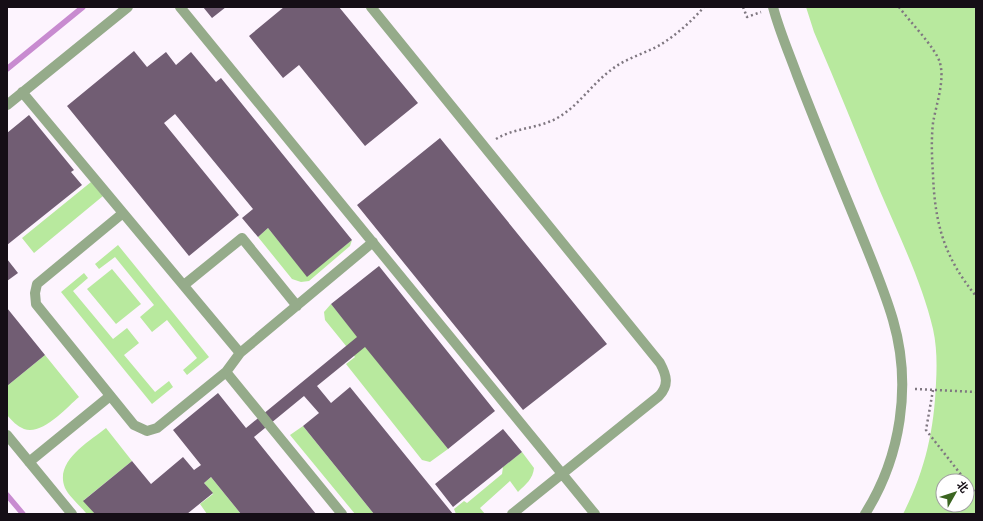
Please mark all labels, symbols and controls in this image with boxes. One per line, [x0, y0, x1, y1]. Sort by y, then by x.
north arrow [935, 473, 975, 513]
text: 北 [953, 477, 972, 496]

